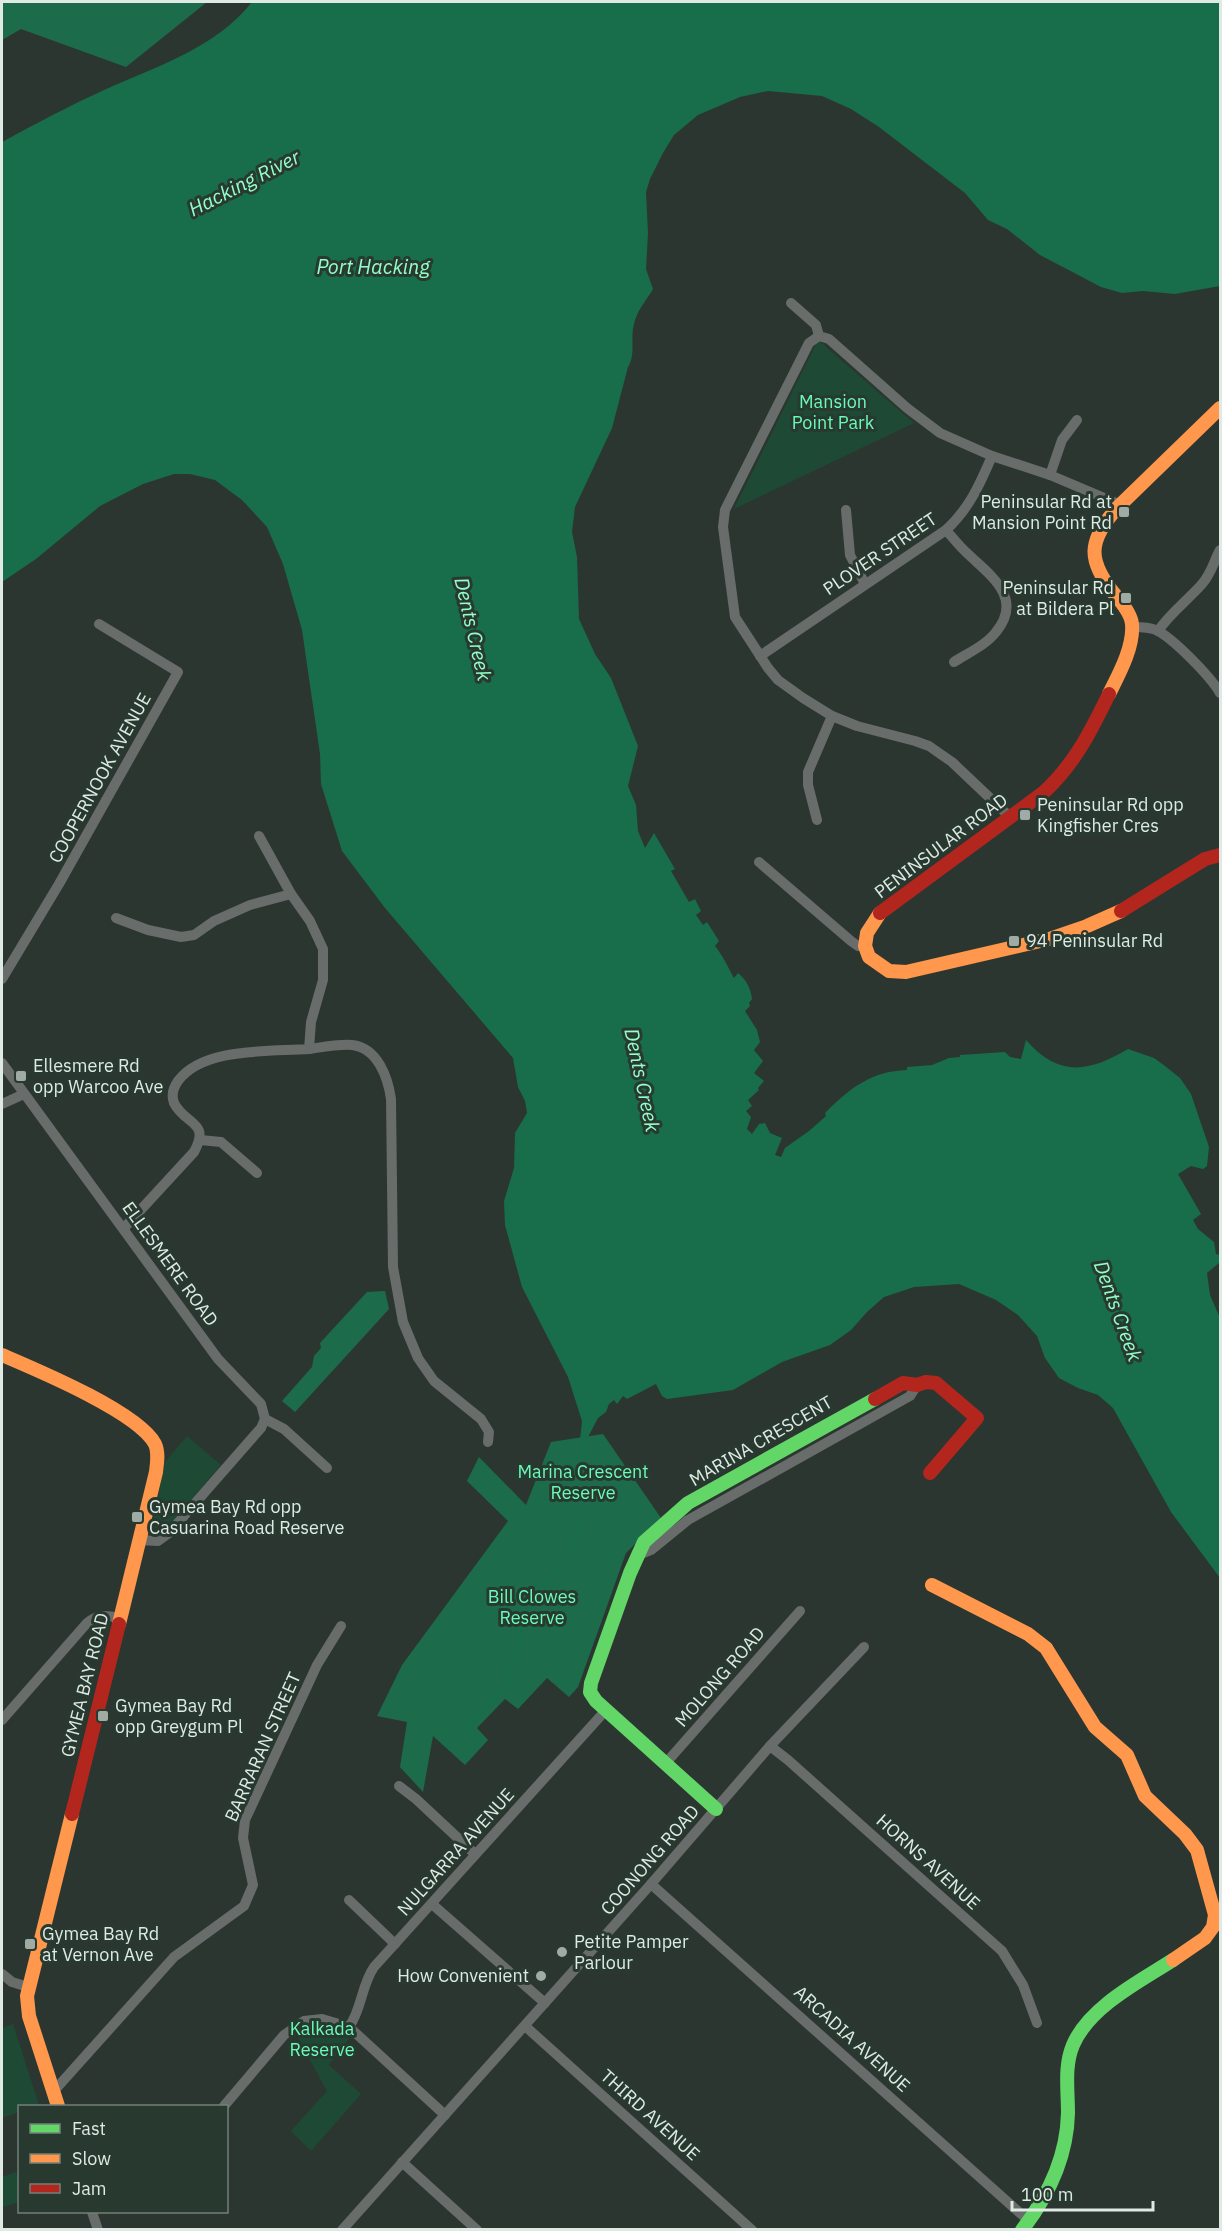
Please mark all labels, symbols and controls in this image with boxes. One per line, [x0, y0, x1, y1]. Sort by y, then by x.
water label: Hacking River [183, 143, 305, 222]
water label: Port Hacking [316, 253, 430, 280]
park label: Mansion Point Park [792, 390, 875, 434]
place label: Peninsular Rd at Mansion Point Rd [972, 490, 1112, 534]
marker: Peninsular Rd at Mansion Point Rd [1117, 505, 1131, 519]
street label: PLOVER STREET [818, 507, 941, 600]
water label: Dents Creek [449, 575, 499, 684]
place label: Peninsular Rd at Bildera Pl [1003, 576, 1114, 620]
marker: Peninsular Rd at Bildera Pl [1119, 591, 1133, 605]
street label: COOPERNOOK AVENUE [43, 689, 156, 867]
street label: PENINSULAR ROAD [870, 788, 1012, 903]
place label: Peninsular Rd opp Kingfisher Cres [1037, 793, 1184, 837]
marker: Peninsular Rd opp Kingfisher Cres [1018, 808, 1032, 822]
place label: 94 Peninsular Rd [1026, 929, 1163, 952]
marker: 94 Peninsular Rd [1007, 934, 1021, 948]
water label: Dents Creek [618, 1026, 667, 1135]
place label: Ellesmere Rd opp Warcoo Ave [33, 1054, 163, 1098]
marker: Ellesmere Rd opp Warcoo Ave [14, 1069, 28, 1083]
street label: ELLESMERE ROAD [118, 1197, 223, 1330]
water label: Dents Creek [1088, 1257, 1149, 1365]
street label: MARINA CRESCENT [685, 1390, 837, 1491]
park label: Marina Crescent Reserve [517, 1460, 649, 1504]
place label: Gymea Bay Rd opp Casuarina Road Reserve [149, 1495, 344, 1539]
marker: Gymea Bay Rd opp Casuarina Road Reserve [130, 1510, 144, 1524]
park label: Bill Clowes Reserve [488, 1585, 576, 1629]
street label: GYMEA BAY ROAD [55, 1610, 114, 1759]
street label: MOLONG ROAD [670, 1622, 769, 1732]
street label: BARRARAN STREET [219, 1669, 306, 1825]
place label: Gymea Bay Rd opp Greygum Pl [115, 1694, 243, 1738]
marker: Gymea Bay Rd opp Greygum Pl [96, 1709, 110, 1723]
street label: NULGARRA AVENUE [392, 1783, 519, 1920]
street label: COONONG ROAD [595, 1800, 704, 1920]
street label: HORNS AVENUE [872, 1809, 985, 1914]
place label: Gymea Bay Rd at Vernon Ave [42, 1922, 159, 1966]
place label: Petite Pamper Parlour [574, 1930, 689, 1974]
marker: Gymea Bay Rd at Vernon Ave [23, 1937, 37, 1951]
marker: Petite Pamper Parlour [555, 1945, 569, 1959]
place label: How Convenient [397, 1964, 529, 1987]
marker: How Convenient [534, 1969, 548, 1983]
street label: ARCADIA AVENUE [790, 1980, 915, 2097]
park label: Kalkada Reserve [289, 2017, 355, 2061]
street label: THIRD AVENUE [596, 2064, 705, 2165]
legend [18, 2105, 228, 2213]
text: Fast [72, 2117, 106, 2140]
text: Slow [72, 2147, 111, 2170]
scale bar [1012, 2174, 1153, 2212]
text: Jam [72, 2177, 107, 2200]
text: 100 m [1021, 2183, 1073, 2206]

